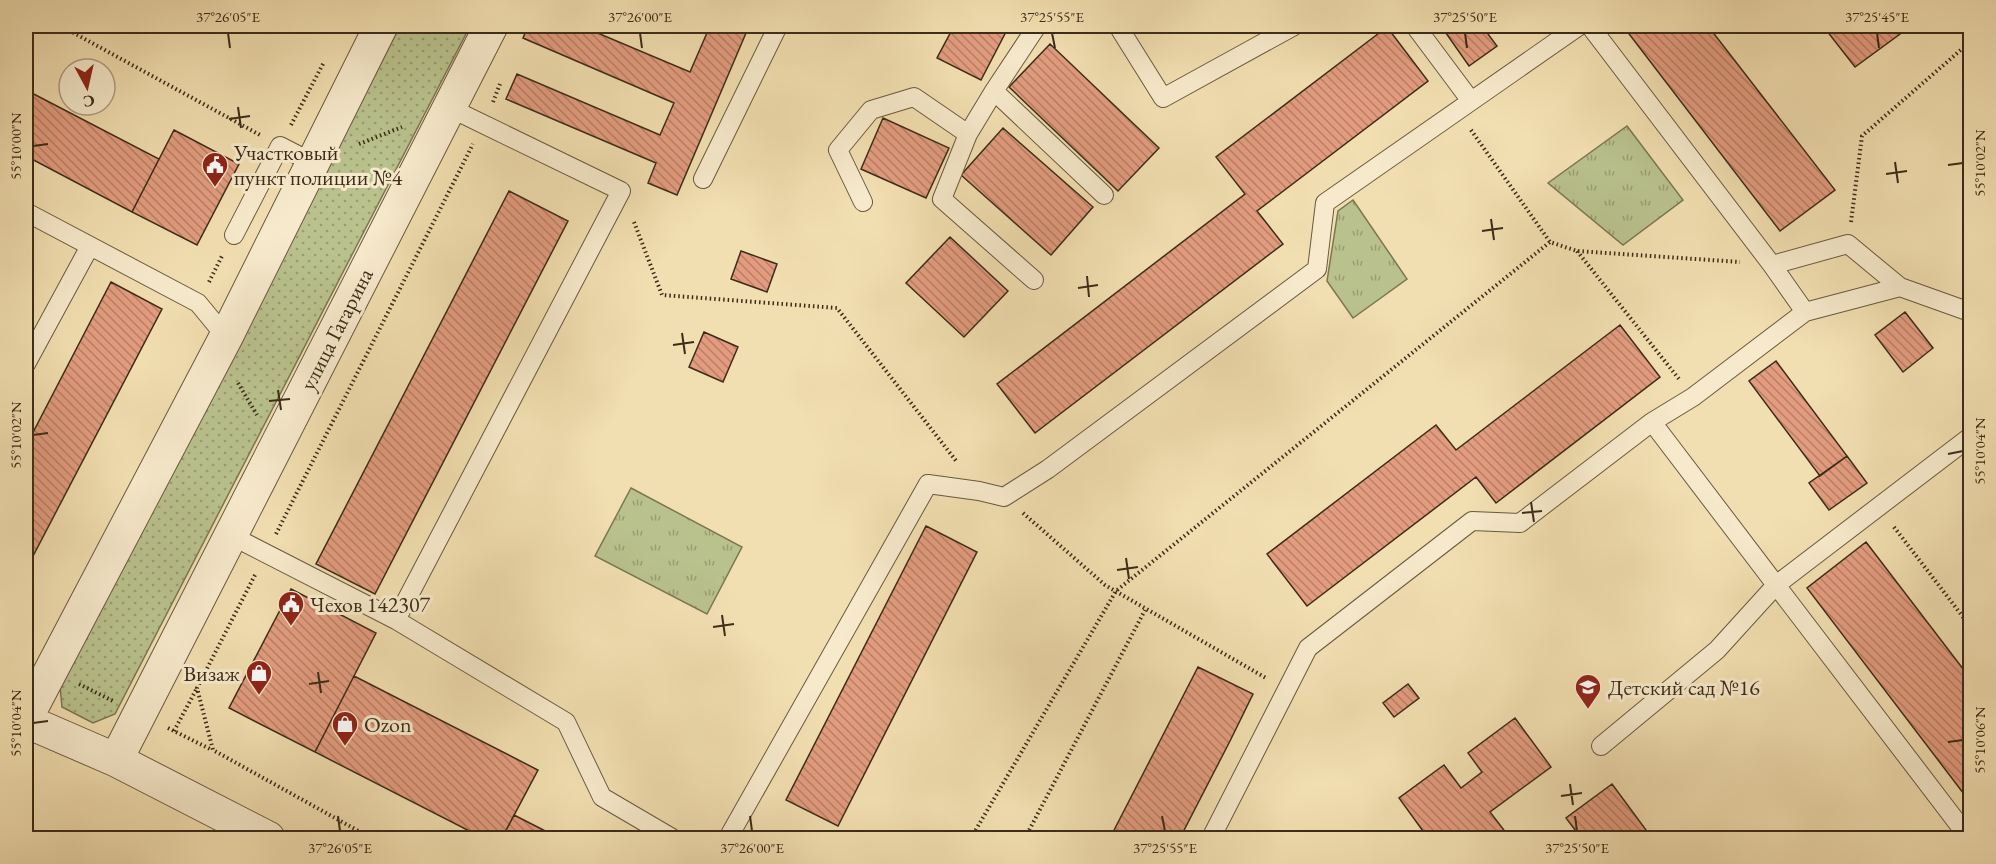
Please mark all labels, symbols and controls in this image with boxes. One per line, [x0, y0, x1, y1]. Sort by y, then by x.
text: 37°26'05"E [196, 7, 261, 26]
text: 37°26'00"E [608, 7, 673, 26]
text: 37°25'55"E [1020, 7, 1085, 26]
text: 37°25'50"E [1433, 7, 1498, 26]
text: 37°25'45"E [1845, 7, 1910, 26]
north arrow [57, 57, 117, 117]
text: С [82, 90, 96, 113]
text: 55°10'00"N [6, 112, 25, 180]
text: 55°10'02"N [1970, 129, 1989, 197]
place label: Участковый пункт полиции №4 [233, 138, 403, 192]
public building icon: Участковый пункт полиции №4 [200, 150, 230, 188]
street label: улица Гагарина [293, 263, 380, 395]
text: 55°10'02"N [6, 401, 25, 469]
text: 55°10'04"N [1970, 417, 1989, 485]
public building icon: Чехов 142307 [276, 589, 306, 627]
place label: Чехов 142307 [310, 590, 430, 619]
shop icon: Визаж [244, 658, 274, 696]
place label: Визаж [183, 659, 241, 688]
school or university icon: Детский сад №16 [1573, 672, 1603, 710]
place label: Детский сад №16 [1608, 673, 1760, 702]
text: 55°10'04"N [6, 689, 25, 757]
text: 55°10'06"N [1970, 706, 1989, 774]
shop icon: Ozon [330, 709, 360, 747]
place label: Ozon [364, 710, 412, 739]
text: 37°26'05"E [308, 838, 373, 857]
text: 37°26'00"E [720, 838, 785, 857]
text: 37°25'55"E [1133, 838, 1198, 857]
text: 37°25'50"E [1545, 838, 1610, 857]

